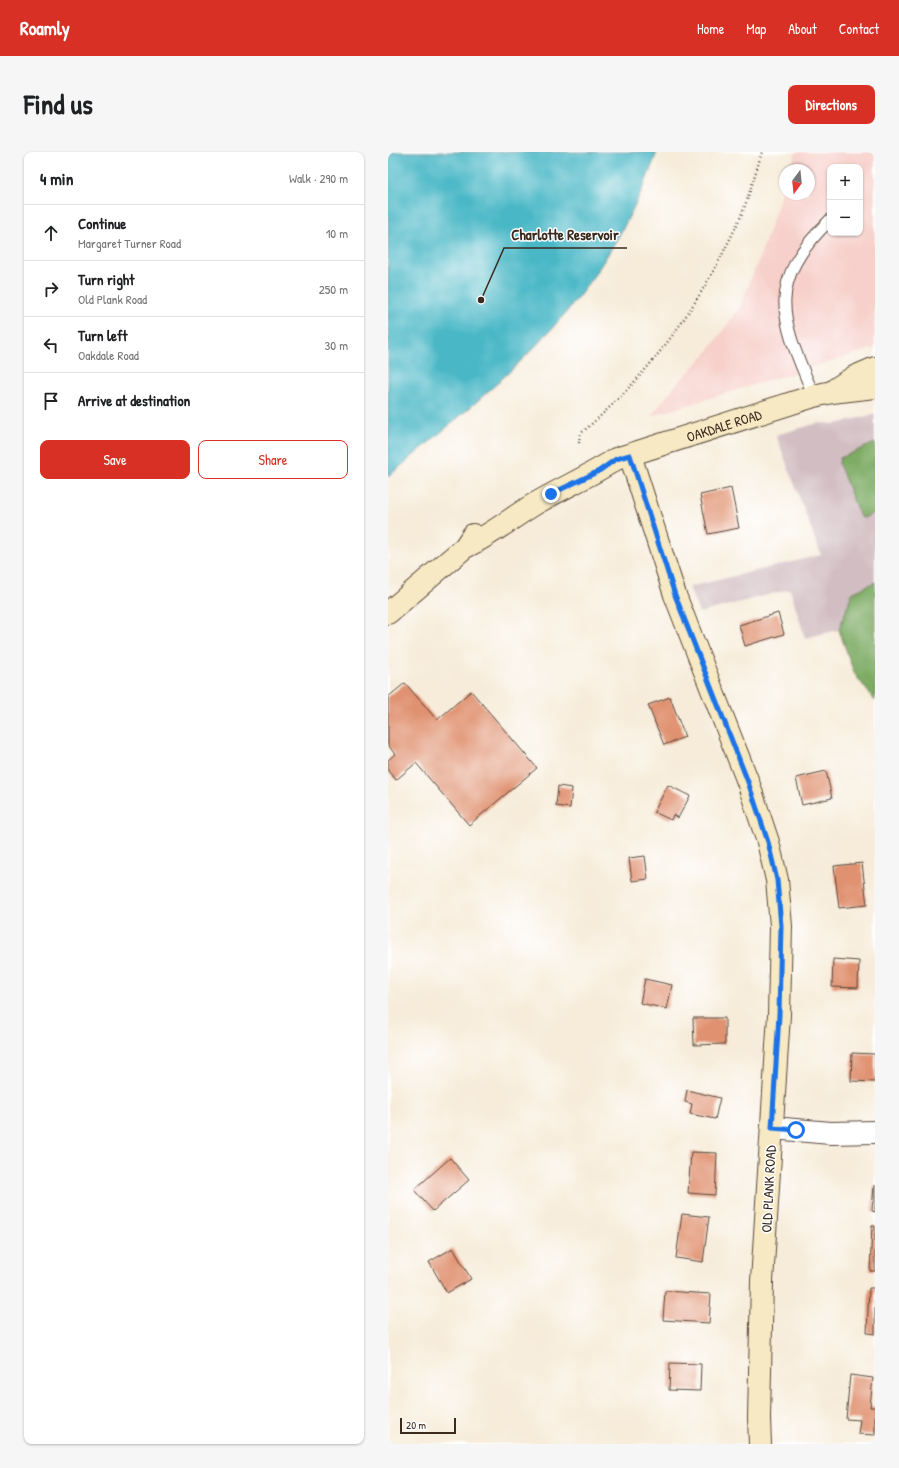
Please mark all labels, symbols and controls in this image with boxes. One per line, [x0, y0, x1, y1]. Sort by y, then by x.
text: Roamly [20, 15, 70, 41]
text: Home [697, 19, 724, 38]
text: Map [746, 19, 766, 38]
text: About [788, 19, 817, 38]
text: Contact [839, 19, 879, 38]
text: Find us [24, 85, 93, 123]
button: Directions [788, 85, 875, 124]
north arrow [779, 164, 815, 200]
map controls [827, 164, 863, 236]
button: + [827, 164, 863, 200]
text: 4 min [40, 167, 73, 190]
text: Walk · 290 m [289, 169, 348, 187]
button: − [827, 200, 863, 236]
text: Continue [78, 213, 126, 234]
callout: Charlotte Reservoir [504, 221, 627, 248]
icon: ahead [40, 222, 62, 244]
text: 10 m [326, 224, 348, 242]
text: Charlotte Reservoir [511, 224, 619, 245]
text: Margaret Turner Road [78, 234, 181, 252]
text: Turn right [78, 269, 134, 290]
icon: right [40, 278, 62, 300]
text: 250 m [319, 280, 348, 298]
text: Old Plank Road [78, 290, 147, 308]
text: Turn left [78, 325, 128, 346]
icon: left [40, 334, 62, 356]
text: 30 m [325, 336, 348, 354]
text: Oakdale Road [78, 346, 139, 364]
icon: arrive [40, 390, 62, 412]
text: Arrive at destination [78, 390, 190, 411]
street label: OAKDALE ROAD [684, 404, 764, 446]
button: Save [40, 440, 190, 479]
button: Share [198, 440, 348, 479]
route end [542, 485, 560, 503]
route start [787, 1121, 805, 1139]
street label: OLD PLANK ROAD [756, 1145, 780, 1233]
scale bar [400, 1416, 456, 1435]
text: 20 m [406, 1418, 426, 1432]

